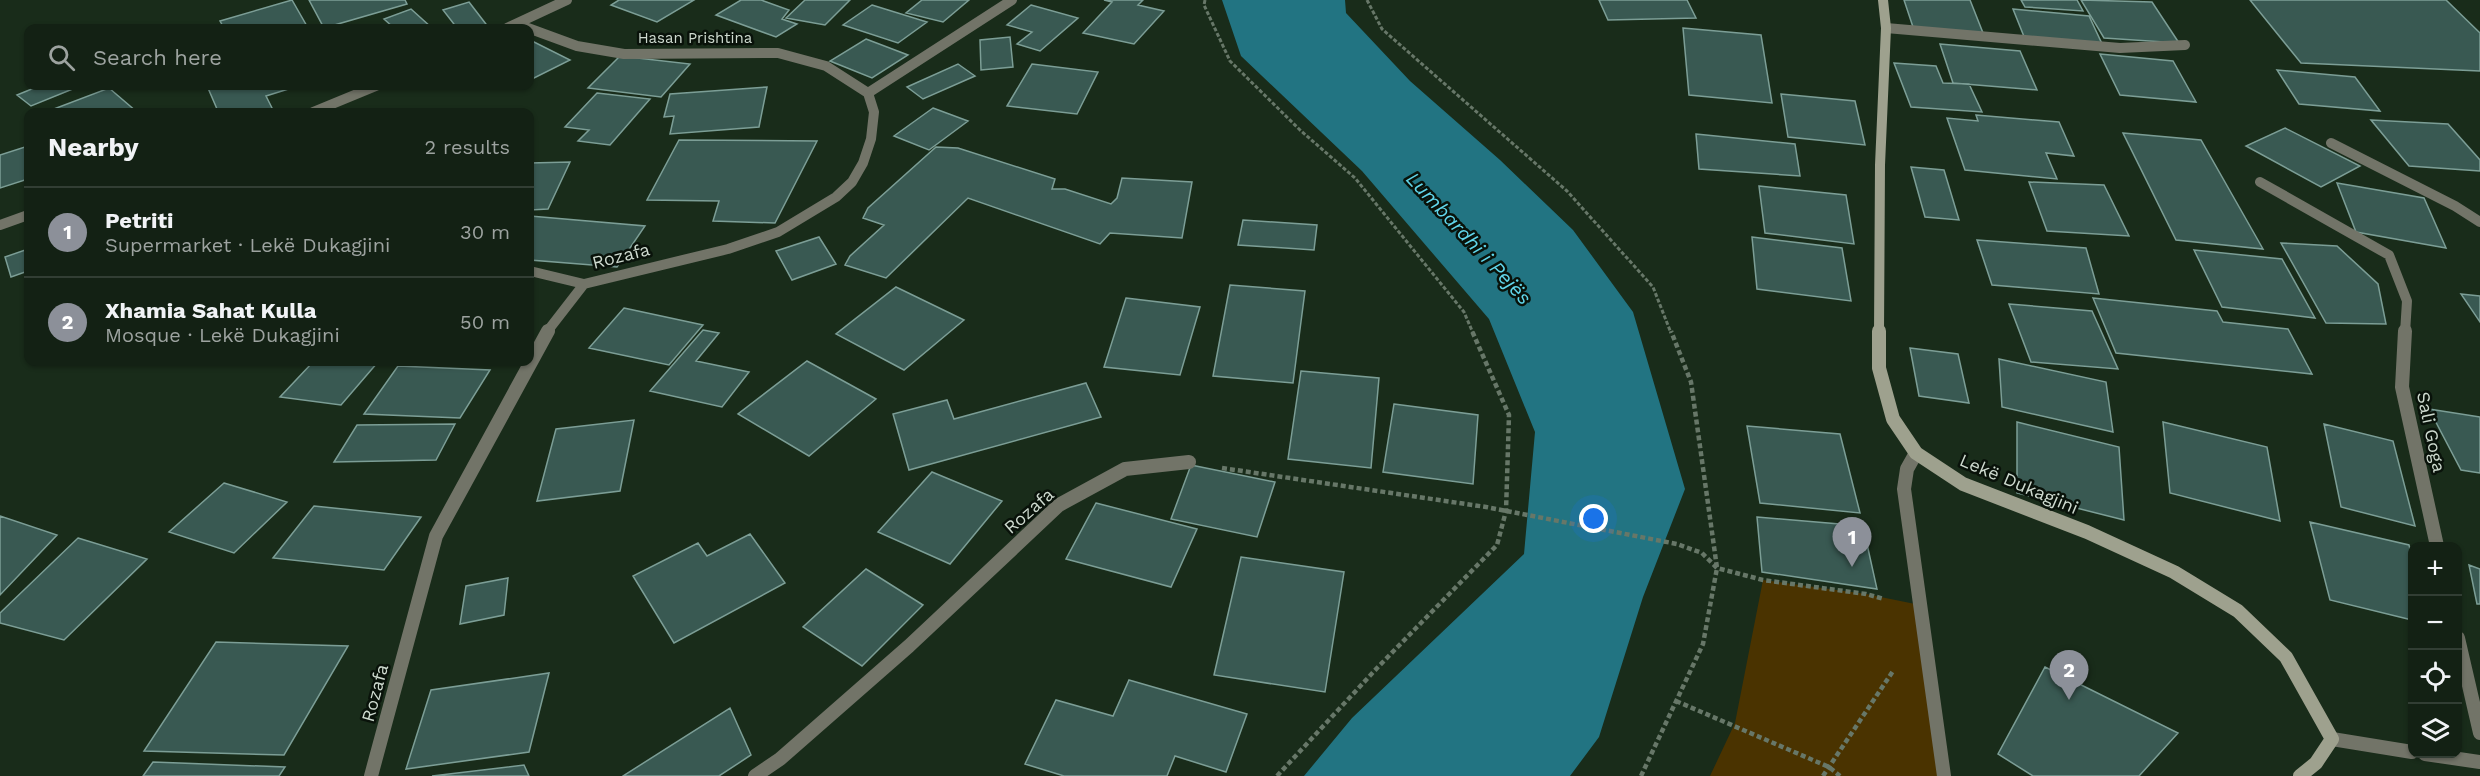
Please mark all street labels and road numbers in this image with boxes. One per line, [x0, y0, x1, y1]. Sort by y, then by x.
street label: Hasan Prishtina [638, 29, 753, 47]
street label: Rozafa [590, 238, 652, 273]
street label: Sali Goga [2413, 390, 2450, 474]
street label: Lekë Dukagjini [1957, 449, 2082, 518]
street label: Rozafa [1000, 483, 1058, 538]
street label: Rozafa [357, 662, 392, 724]

